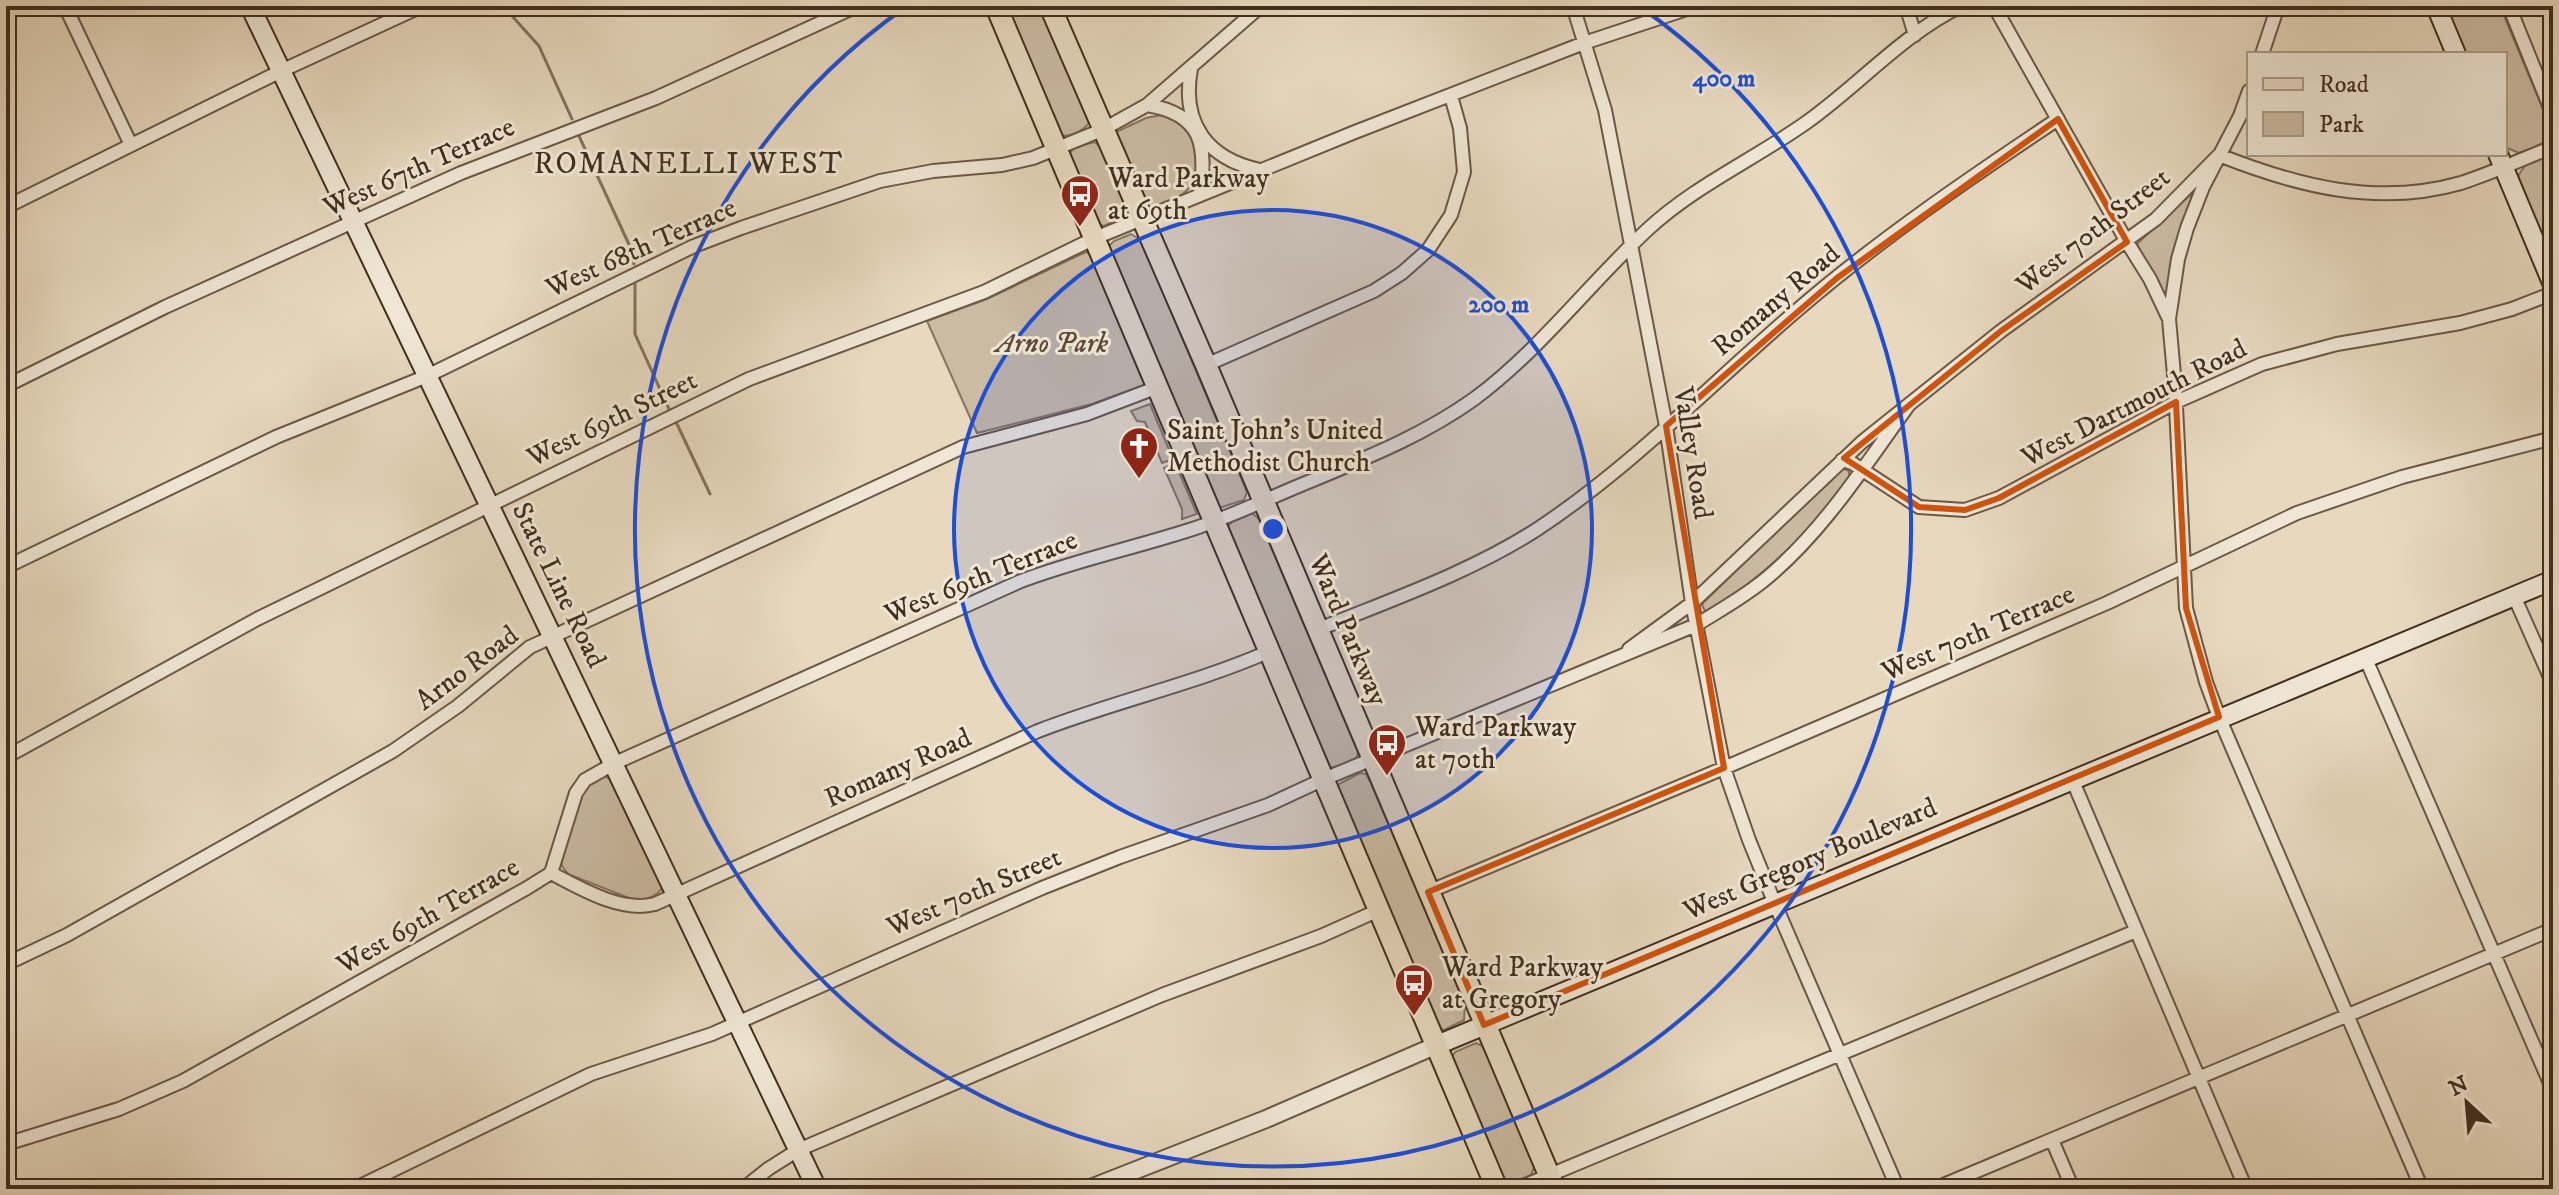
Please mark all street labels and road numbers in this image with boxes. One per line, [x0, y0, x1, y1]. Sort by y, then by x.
street label: West 67th Terrace [317, 109, 520, 225]
street label: West 70th Street [2008, 160, 2177, 303]
street label: West 68th Terrace [539, 190, 742, 306]
street label: Romany Road [1705, 236, 1847, 364]
street label: West Dartmouth Road [2015, 331, 2252, 475]
street label: West 69th Street [520, 363, 703, 476]
street label: Valley Road [1665, 383, 1721, 522]
street label: State Line Road [504, 497, 614, 673]
street label: West 69th Terrace [879, 522, 1082, 632]
street label: Ward Parkway [1300, 548, 1396, 712]
street label: West 70th Terrace [1875, 577, 2080, 690]
street label: Arno Road [408, 618, 526, 718]
street label: Romany Road [819, 720, 977, 816]
street label: West Gregory Boulevard [1677, 790, 1942, 929]
street label: West 70th Street [881, 840, 1066, 945]
street label: West 69th Terrace [330, 850, 525, 983]

